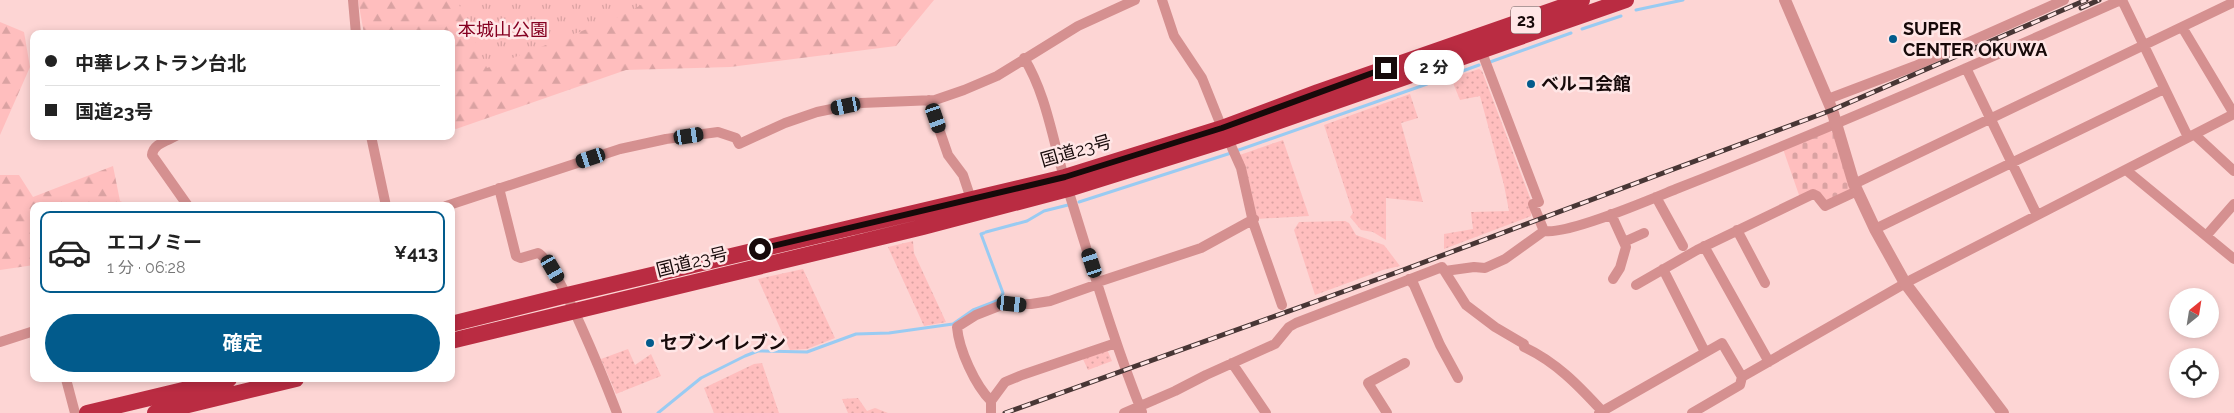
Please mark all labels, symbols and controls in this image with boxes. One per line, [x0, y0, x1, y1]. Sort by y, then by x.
road number: 23 [1511, 6, 1541, 34]
place label: SUPER CENTER OKUWA [1903, 18, 2048, 60]
park label: 本城山公園 [458, 19, 548, 40]
marker: SUPER CENTER OKUWA [1887, 33, 1899, 45]
callout: 2 分 [1404, 50, 1464, 86]
text: 中華レストラン台北 [75, 52, 246, 74]
route end [1375, 57, 1397, 79]
text: 2 分 [1420, 58, 1448, 77]
place label: ベルコ会館 [1541, 73, 1631, 94]
marker: ベルコ会館 [1525, 78, 1537, 90]
car [829, 96, 862, 116]
text: 国道23号 [75, 100, 153, 122]
car [924, 101, 947, 135]
car [673, 126, 704, 146]
street label: 国道23号 [1038, 130, 1114, 171]
car [574, 146, 607, 170]
icon: car [47, 230, 92, 275]
text: エコノミー [107, 231, 202, 253]
route start [749, 238, 771, 260]
text: ¥413 [394, 241, 438, 263]
street label: 国道23号 [654, 242, 730, 281]
car [1080, 246, 1103, 280]
car [539, 252, 566, 286]
text: 1 分 · 06:28 [107, 258, 185, 277]
north arrow [2169, 288, 2219, 338]
map controls [2169, 288, 2219, 398]
car [996, 295, 1027, 313]
button: 確定 [45, 314, 440, 372]
place label: セブンイレブン [660, 332, 786, 353]
marker: セブンイレブン [644, 337, 656, 349]
button: locate [2169, 348, 2219, 398]

